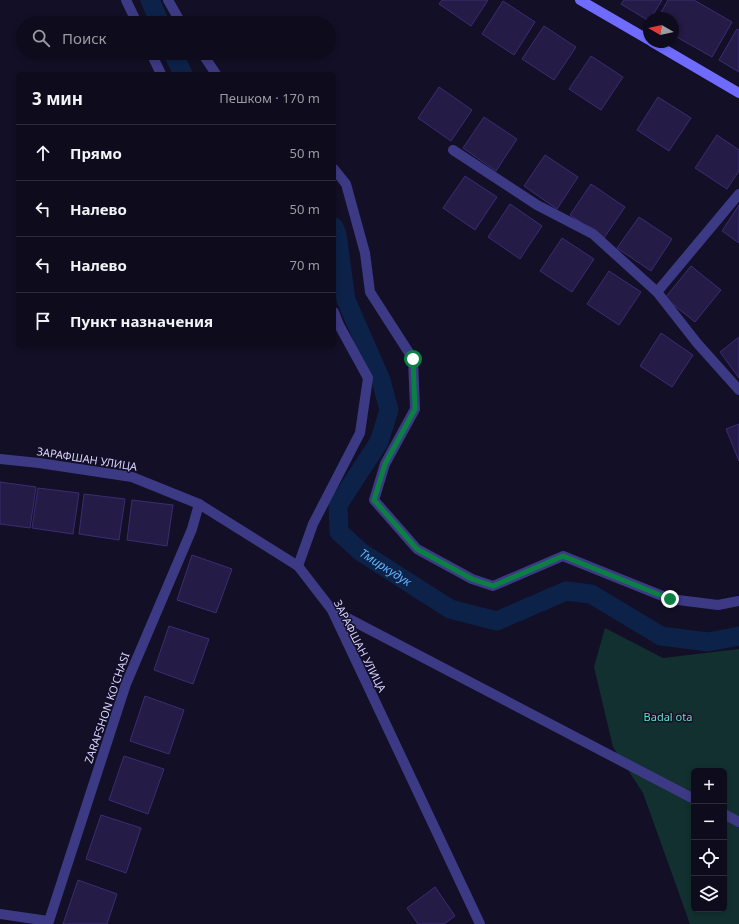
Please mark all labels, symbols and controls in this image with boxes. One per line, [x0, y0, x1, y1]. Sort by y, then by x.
north arrow [643, 12, 679, 48]
search box [16, 16, 336, 60]
icon: search [30, 27, 52, 49]
text: Поиск [62, 28, 107, 48]
text: 3 мин [32, 87, 83, 110]
text: Пешком · 170 m [219, 89, 320, 107]
icon: ahead [32, 142, 54, 164]
text: Прямо [70, 143, 122, 163]
text: 50 m [290, 144, 320, 162]
icon: left [32, 198, 54, 220]
text: Налево [70, 199, 127, 219]
text: 50 m [290, 200, 320, 218]
icon: left [32, 254, 54, 276]
text: Налево [70, 255, 127, 275]
text: 70 m [290, 256, 320, 274]
icon: arrive [32, 310, 54, 332]
text: Пункт назначения [70, 311, 213, 331]
route start [404, 350, 422, 368]
street label: ЗАРАФШАН УЛИЦА [36, 443, 139, 474]
water label: Тмиркудук [356, 544, 416, 591]
route end [661, 590, 679, 608]
street label: ЗАРАФШАН УЛИЦА [331, 597, 391, 695]
street label: ZARAFSHON KO'CHASI [80, 650, 133, 765]
park label: Badal ota [644, 709, 692, 724]
map controls [691, 768, 727, 912]
button: + [691, 768, 727, 804]
button: − [691, 804, 727, 840]
button: locate [691, 840, 727, 876]
button: layers [691, 876, 727, 912]

